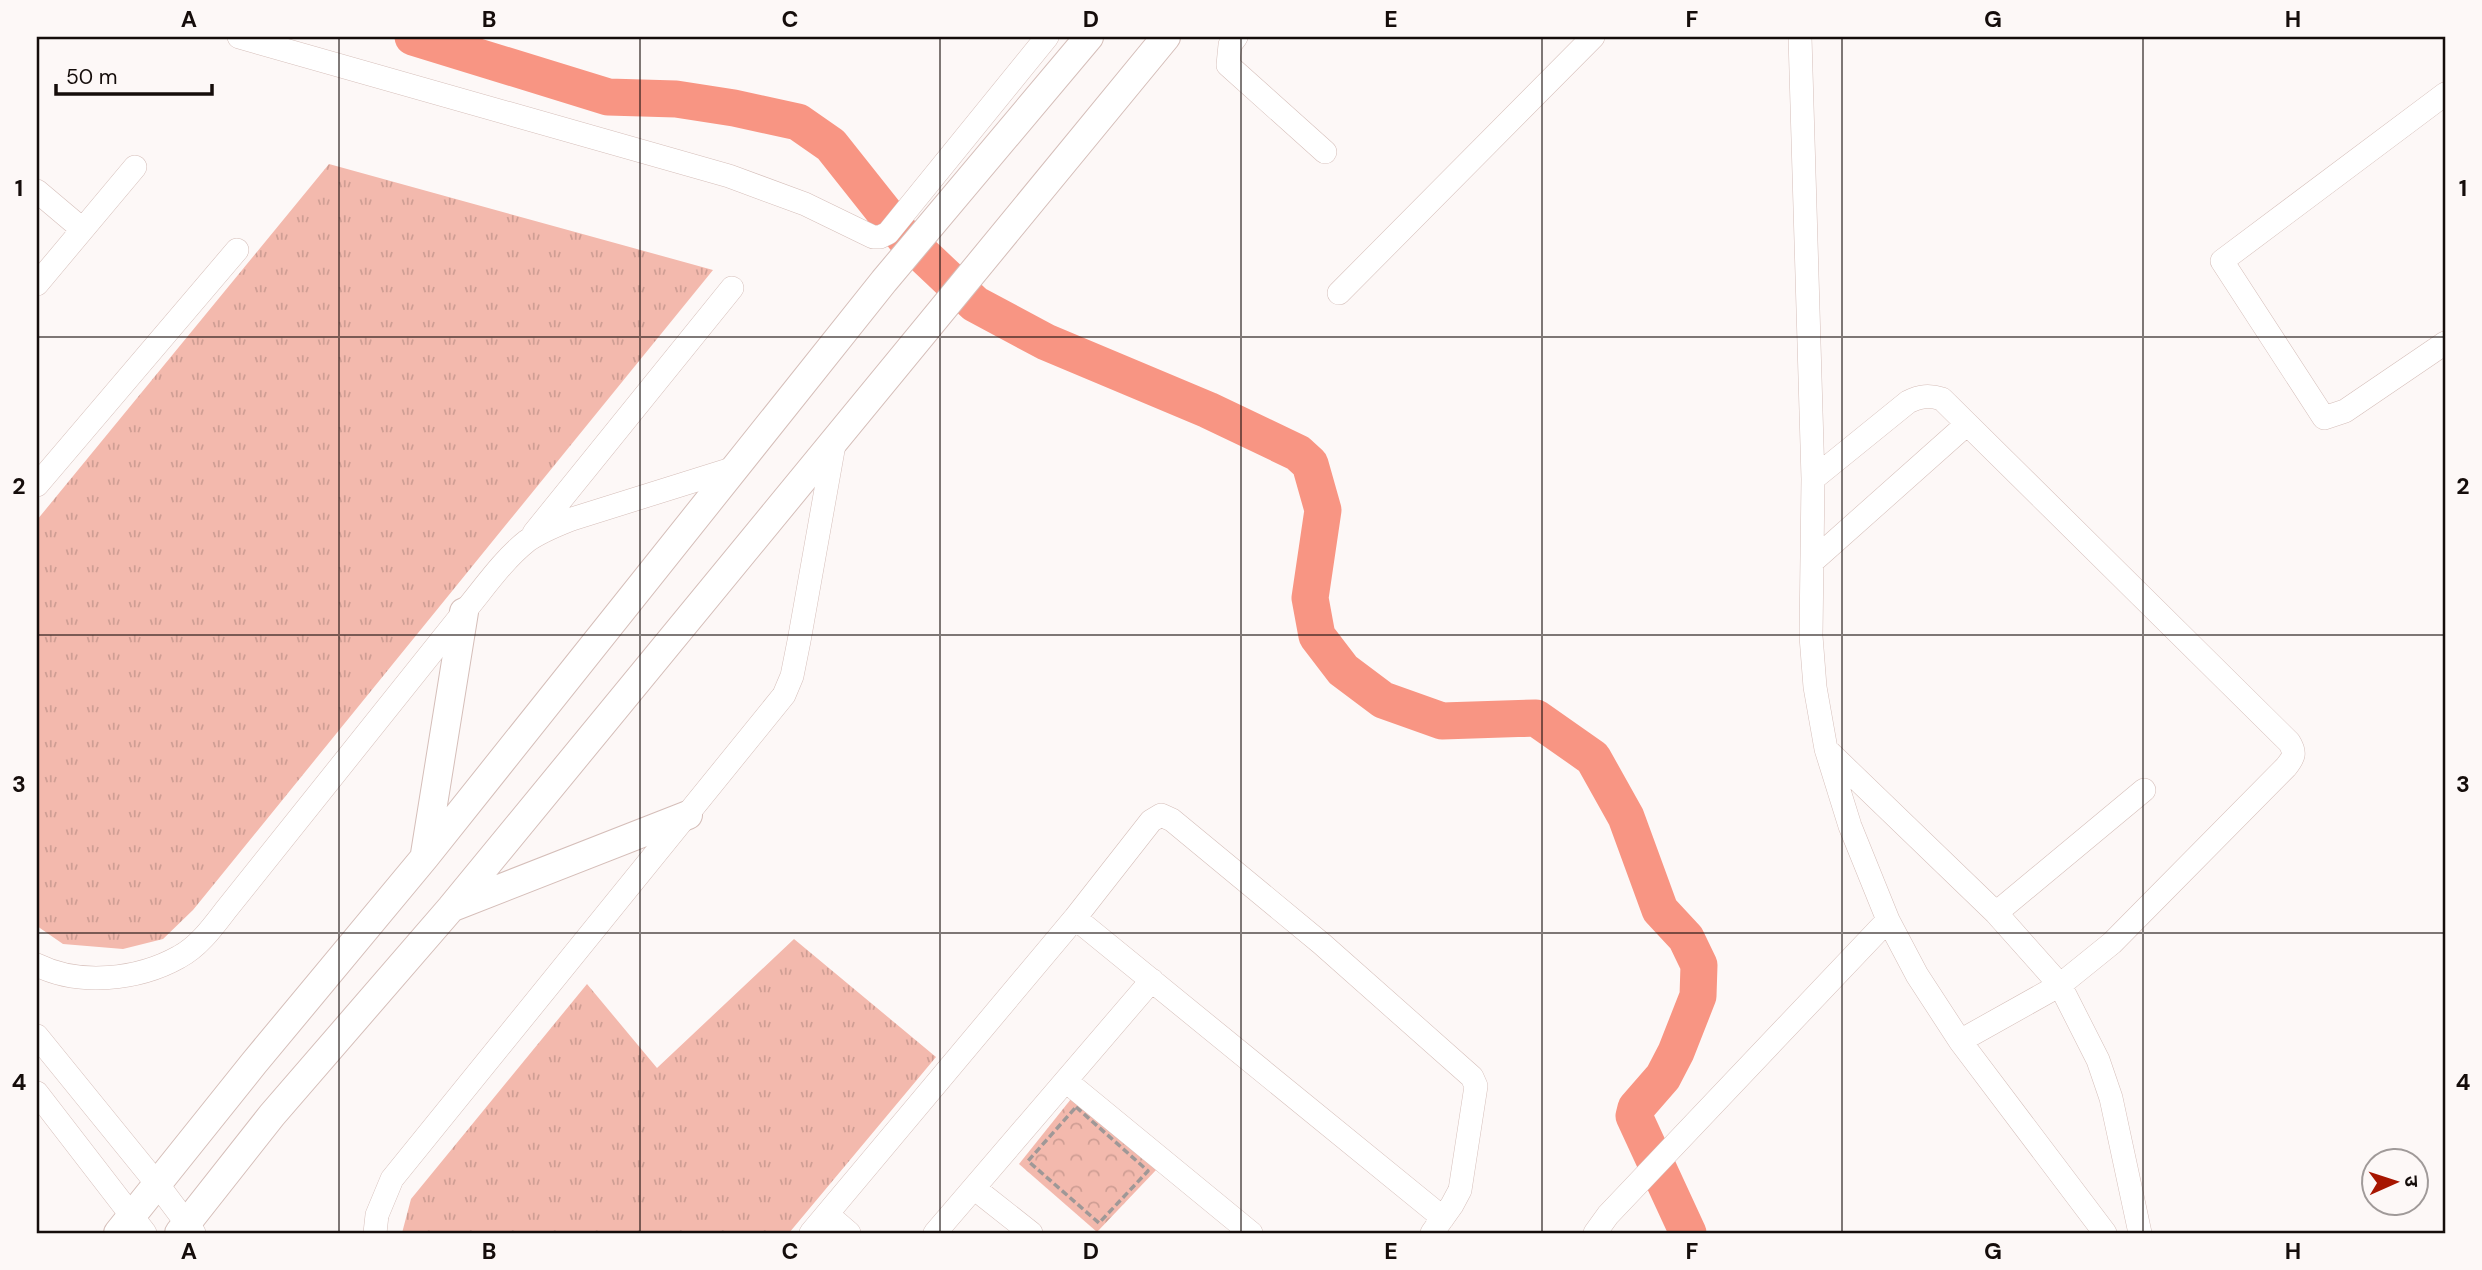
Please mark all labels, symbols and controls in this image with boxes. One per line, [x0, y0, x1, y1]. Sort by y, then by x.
text: A [181, 4, 197, 34]
text: B [482, 4, 496, 34]
text: C [782, 4, 798, 34]
text: D [1083, 4, 1099, 34]
text: E [1384, 4, 1398, 34]
text: F [1686, 4, 1699, 34]
text: G [1984, 4, 2002, 34]
text: H [2285, 4, 2301, 34]
scale bar [56, 52, 212, 96]
text: 50 m [66, 63, 117, 91]
text: 1 [15, 173, 23, 203]
text: 1 [2459, 173, 2467, 203]
text: 2 [12, 471, 26, 501]
text: 2 [2456, 471, 2470, 501]
text: 3 [12, 769, 26, 799]
text: 3 [2456, 769, 2470, 799]
text: 4 [12, 1067, 27, 1097]
text: 4 [2456, 1067, 2471, 1097]
north arrow [2360, 1148, 2430, 1218]
text: उ [2399, 1175, 2424, 1188]
text: A [181, 1236, 197, 1266]
text: B [482, 1236, 496, 1266]
text: C [782, 1236, 798, 1266]
text: D [1083, 1236, 1099, 1266]
text: E [1384, 1236, 1398, 1266]
text: F [1686, 1236, 1699, 1266]
text: G [1984, 1236, 2002, 1266]
text: H [2285, 1236, 2301, 1266]

